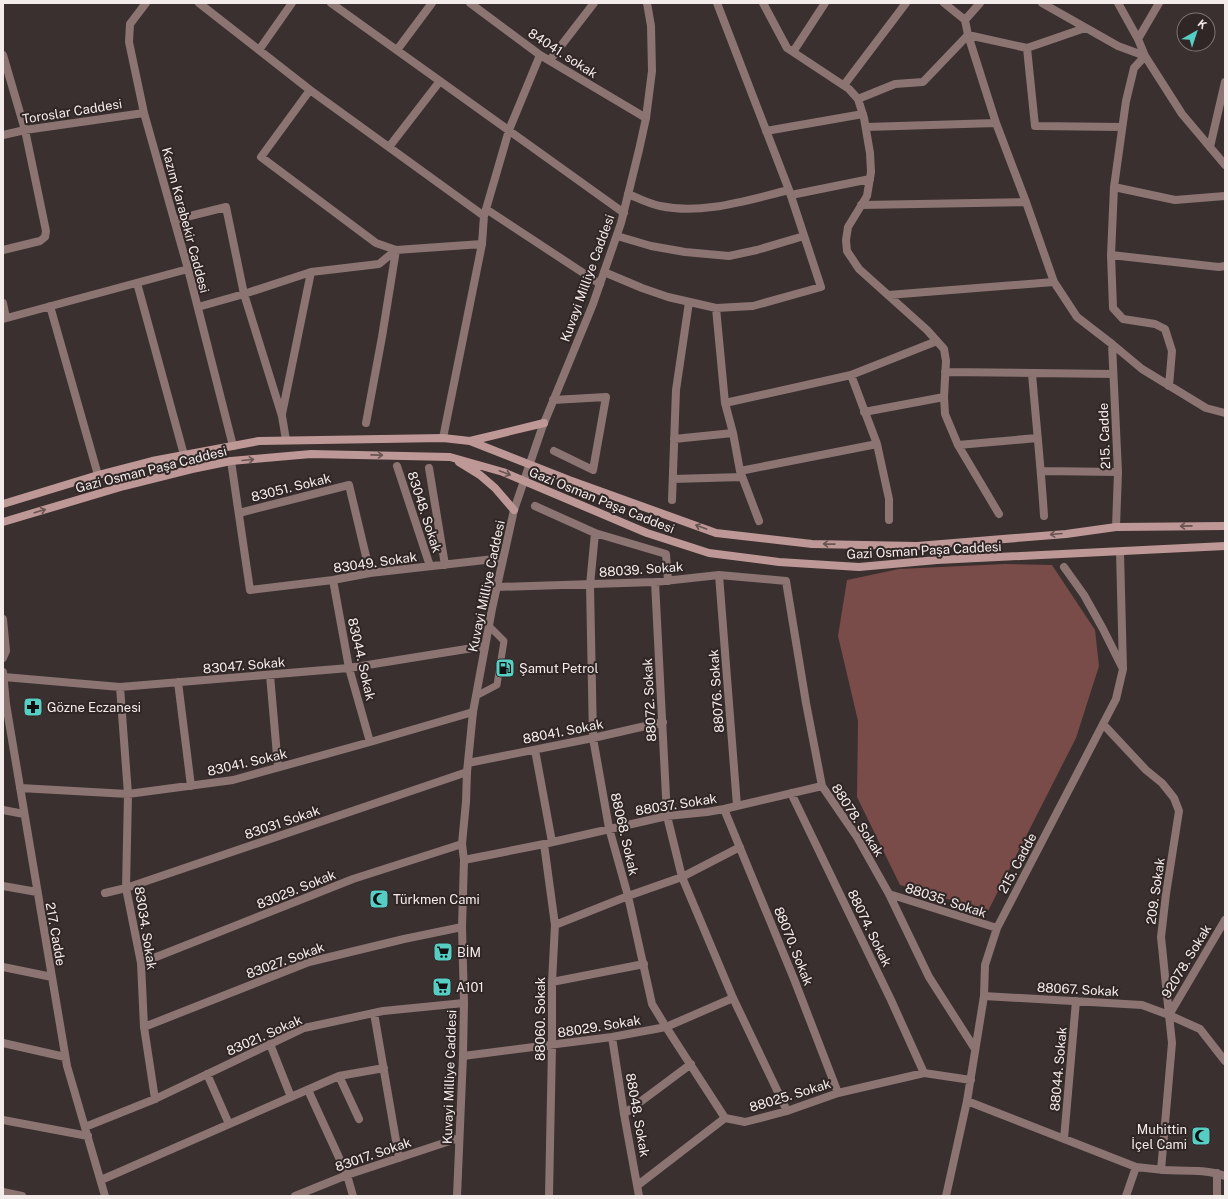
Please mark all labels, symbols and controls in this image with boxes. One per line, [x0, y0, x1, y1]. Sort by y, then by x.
north arrow [1176, 12, 1216, 52]
text: K [1195, 17, 1209, 31]
street label: 84041. sokak [525, 25, 600, 81]
street label: Toroslar Caddesi [21, 96, 123, 127]
street label: Kazım Karabekir Caddesi [159, 146, 212, 295]
street label: Kuvayi Milliye Caddesi [557, 212, 617, 344]
street label: 215. Cadde [1096, 403, 1113, 469]
street label: Gazi Osman Paşa Caddesi [74, 443, 228, 496]
one-way arrow [370, 451, 383, 459]
one-way arrow [241, 456, 254, 463]
street label: Gazi Osman Paşa Caddesi [527, 464, 677, 537]
street label: 83051. Sokak [250, 470, 333, 505]
street label: 83048. Sokak [404, 470, 445, 555]
one-way arrow [499, 470, 511, 478]
one-way arrow [34, 507, 47, 514]
street label: Kuvayi Milliye Caddesi [465, 519, 508, 653]
one-way arrow [1180, 522, 1193, 530]
one-way arrow [695, 523, 707, 531]
one-way arrow [1050, 531, 1063, 538]
street label: Gazi Osman Paşa Caddesi [846, 539, 1002, 562]
one-way arrow [823, 540, 836, 548]
street label: 83049. Sokak [332, 549, 418, 576]
street label: 88039. Sokak [598, 559, 684, 580]
street label: 83044. Sokak [345, 616, 378, 702]
street label: 88076. Sokak [706, 649, 727, 733]
street label: 83047. Sokak [202, 654, 286, 677]
fuel station icon: Şamut Petrol [494, 657, 516, 679]
street label: 88072. Sokak [640, 658, 659, 742]
place label: Şamut Petrol [519, 661, 598, 676]
pharmacy icon: Gözne Eczanesi [22, 696, 44, 718]
place label: Gözne Eczanesi [47, 700, 141, 715]
street label: 88041. Sokak [522, 716, 605, 747]
street label: 83041. Sokak [206, 746, 289, 779]
street label: 88078. Sokak [828, 781, 887, 860]
street label: 88068. Sokak [608, 791, 641, 877]
street label: 88037. Sokak [634, 791, 718, 818]
street label: 83031 Sokak [243, 803, 322, 842]
street label: 215. Cadde [995, 830, 1040, 896]
street label: 209. Sokak [1143, 857, 1168, 925]
street label: 83029. Sokak [254, 867, 338, 912]
street label: 88035. Sokak [903, 880, 988, 921]
street label: 83034. Sokak [132, 885, 160, 971]
street label: 88074. Sokak [844, 887, 895, 969]
mosque icon: Türkmen Cami [368, 888, 390, 910]
place label: Türkmen Cami [393, 892, 480, 907]
street label: 217. Cadde [43, 901, 68, 967]
street label: 88070. Sokak [771, 905, 816, 988]
street label: 92078. Sokak [1159, 922, 1214, 1001]
street label: 83027. Sokak [244, 939, 326, 982]
supermarket icon: BİM [432, 941, 454, 963]
place label: BİM [457, 945, 481, 960]
supermarket icon: A101 [431, 976, 453, 998]
street label: 88060. Sokak [533, 977, 548, 1061]
place label: A101 [456, 980, 484, 995]
street label: 88067. Sokak [1036, 980, 1119, 999]
street label: Kuvayi Milliye Caddesi [440, 1010, 459, 1144]
street label: 83021. Sokak [224, 1012, 304, 1059]
street label: 88029. Sokak [556, 1013, 642, 1040]
street label: 88044. Sokak [1047, 1026, 1070, 1112]
street label: 88048. Sokak [623, 1072, 652, 1158]
street label: 88025. Sokak [748, 1076, 833, 1115]
place label: Muhittin İçel Cami [1131, 1122, 1187, 1152]
mosque icon: Muhittin İçel Cami [1190, 1125, 1212, 1147]
street label: 83017. Sokak [333, 1134, 413, 1175]

